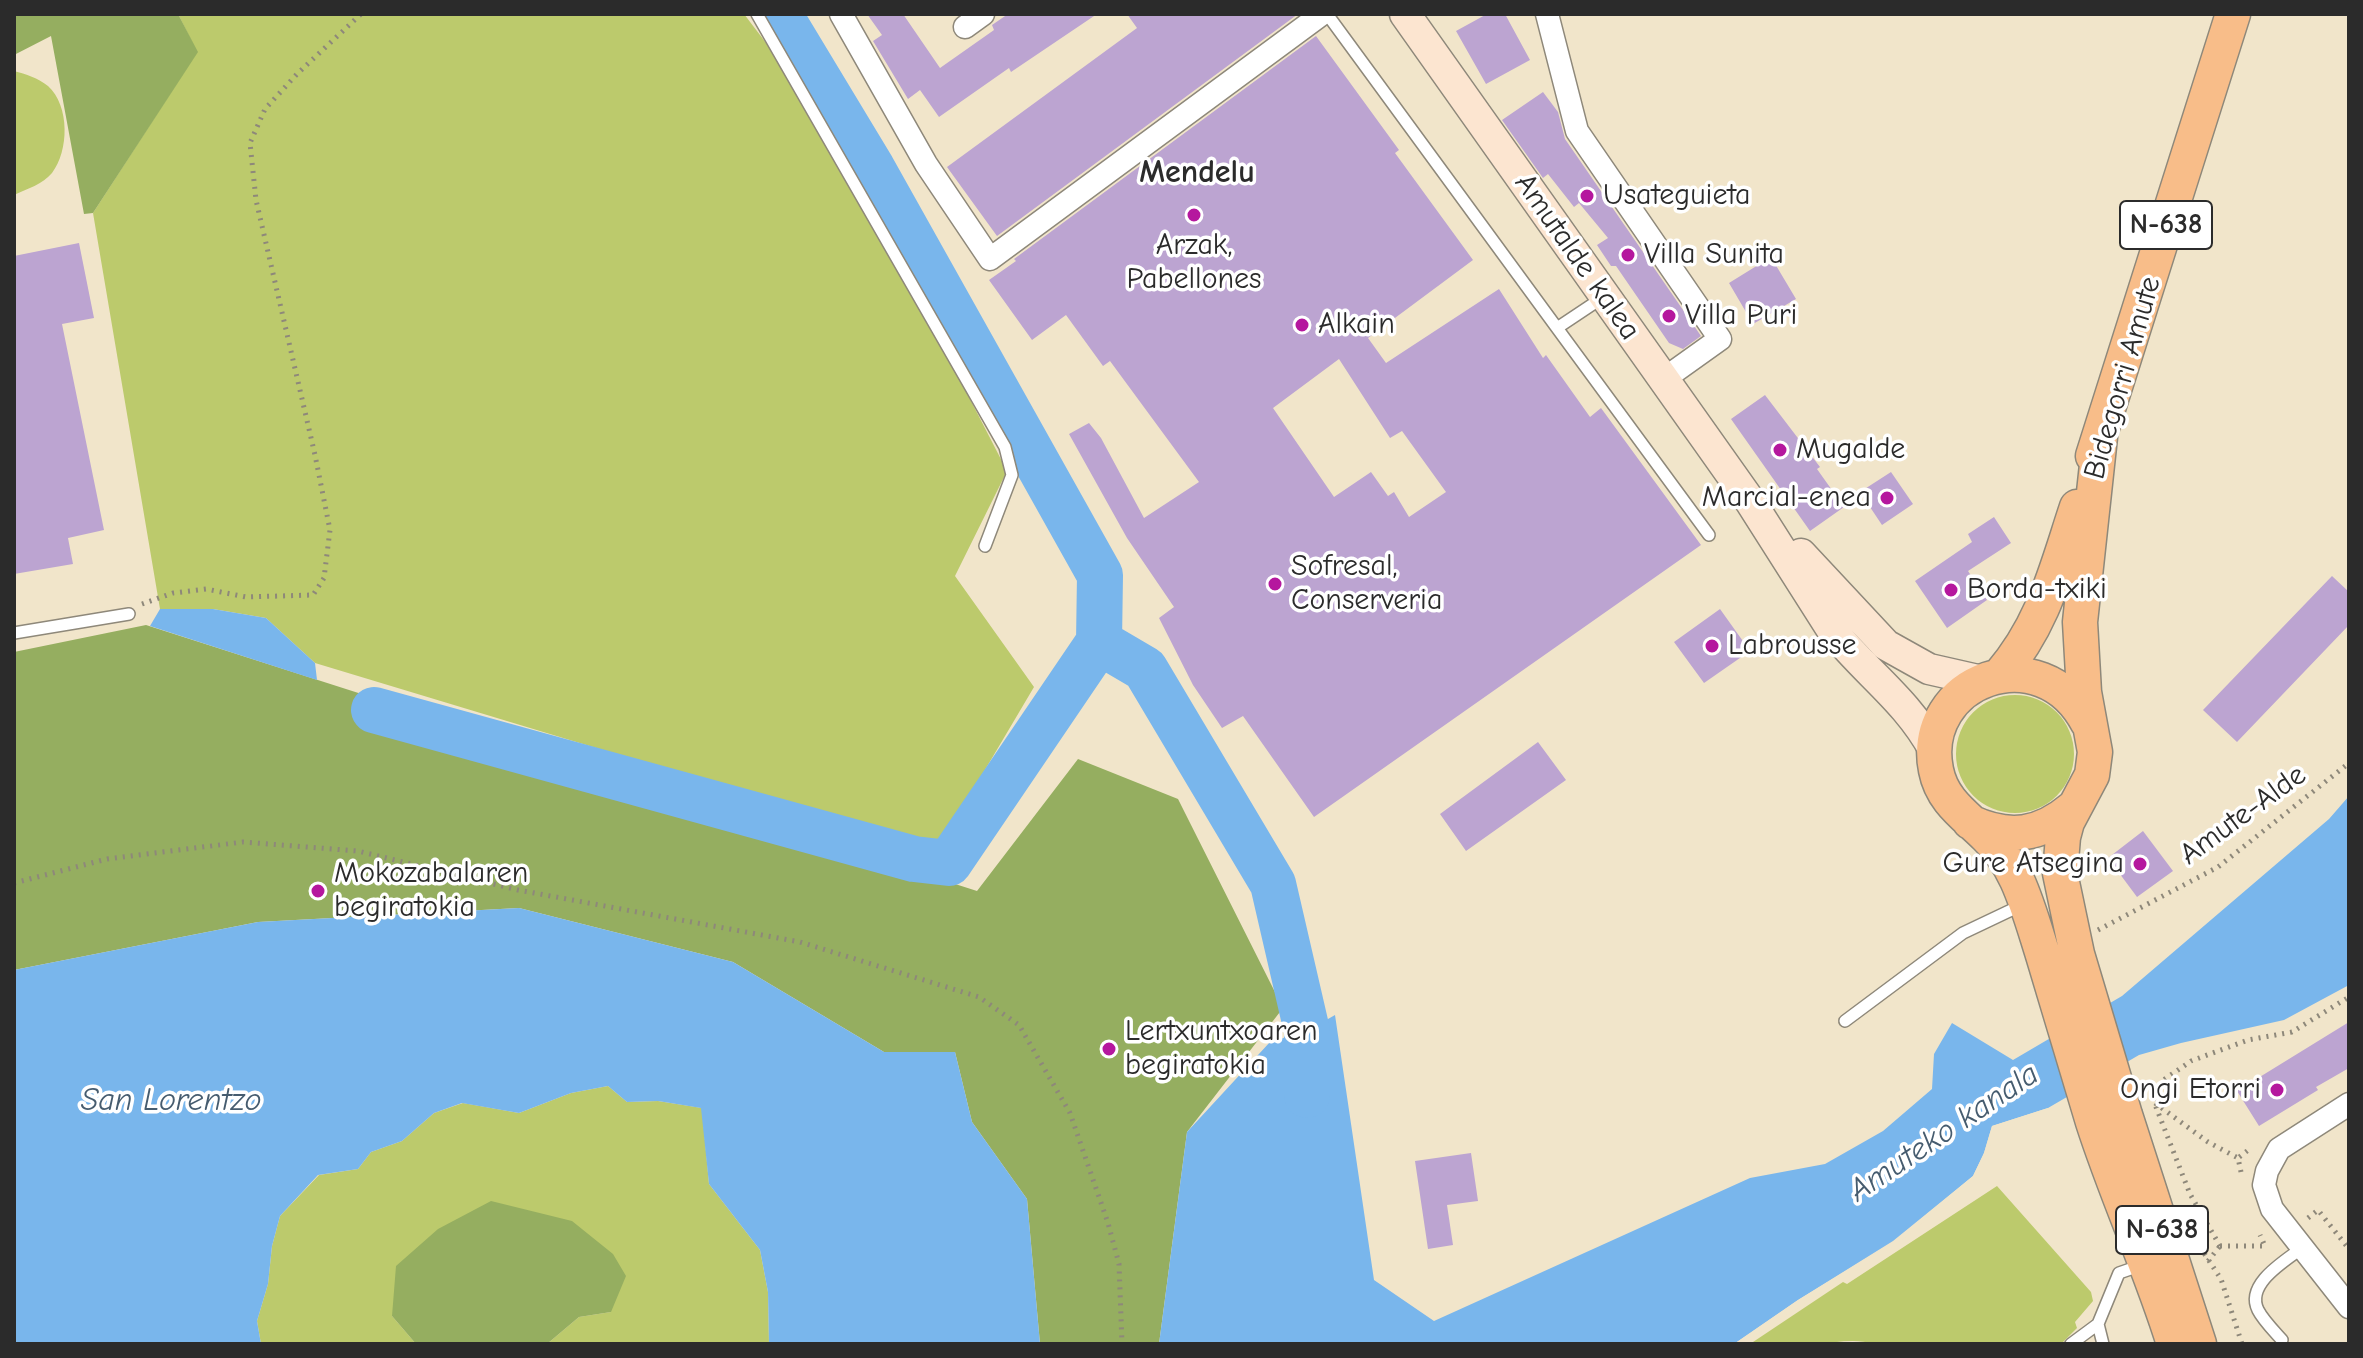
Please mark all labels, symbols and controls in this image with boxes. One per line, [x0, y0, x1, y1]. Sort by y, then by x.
district label: Mendelu [1139, 154, 1255, 192]
street label: Amutalde kalea [1506, 167, 1648, 347]
place label: Usateguieta [1603, 178, 1751, 214]
marker: Usateguieta [1578, 187, 1596, 205]
road number: N-638 [2120, 201, 2212, 249]
marker: Arzak, Pabellones [1185, 206, 1203, 224]
place label: Arzak, Pabellones [1126, 228, 1262, 298]
place label: Villa Sunita [1644, 237, 1784, 273]
marker: Villa Sunita [1619, 246, 1637, 264]
street label: Bidegorri Amute [2077, 273, 2169, 483]
place label: Villa Puri [1685, 298, 1797, 334]
place label: Alkain [1318, 307, 1395, 343]
marker: Villa Puri [1660, 307, 1678, 325]
marker: Alkain [1293, 316, 1311, 334]
place label: Mugalde [1796, 432, 1905, 468]
marker: Mugalde [1771, 441, 1789, 459]
place label: Marcial-enea [1702, 480, 1871, 516]
marker: Marcial-enea [1878, 489, 1896, 507]
place label: Sofresal, Conserveria [1291, 549, 1442, 620]
place label: Borda-txiki [1967, 572, 2107, 608]
marker: Sofresal, Conserveria [1266, 575, 1284, 593]
marker: Borda-txiki [1942, 581, 1960, 599]
place label: Labrousse [1728, 628, 1857, 664]
marker: Labrousse [1703, 637, 1721, 655]
street label: Amute-Alde [2173, 757, 2313, 873]
place label: Gure Atsegina [1943, 846, 2124, 882]
marker: Gure Atsegina [2131, 855, 2149, 873]
place label: Mokozabalaren begiratokia [334, 856, 528, 926]
marker: Mokozabalaren begiratokia [309, 882, 327, 900]
place label: Lertxuntxoaren begiratokia [1125, 1014, 1318, 1084]
marker: Lertxuntxoaren begiratokia [1100, 1040, 1118, 1058]
water label: Amuteko kanala [1842, 1055, 2046, 1211]
place label: Ongi Etorri [2120, 1072, 2261, 1108]
marker: Ongi Etorri [2268, 1081, 2286, 1099]
water label: San Lorentzo [81, 1082, 261, 1120]
road number: N-638 [2116, 1206, 2208, 1254]

